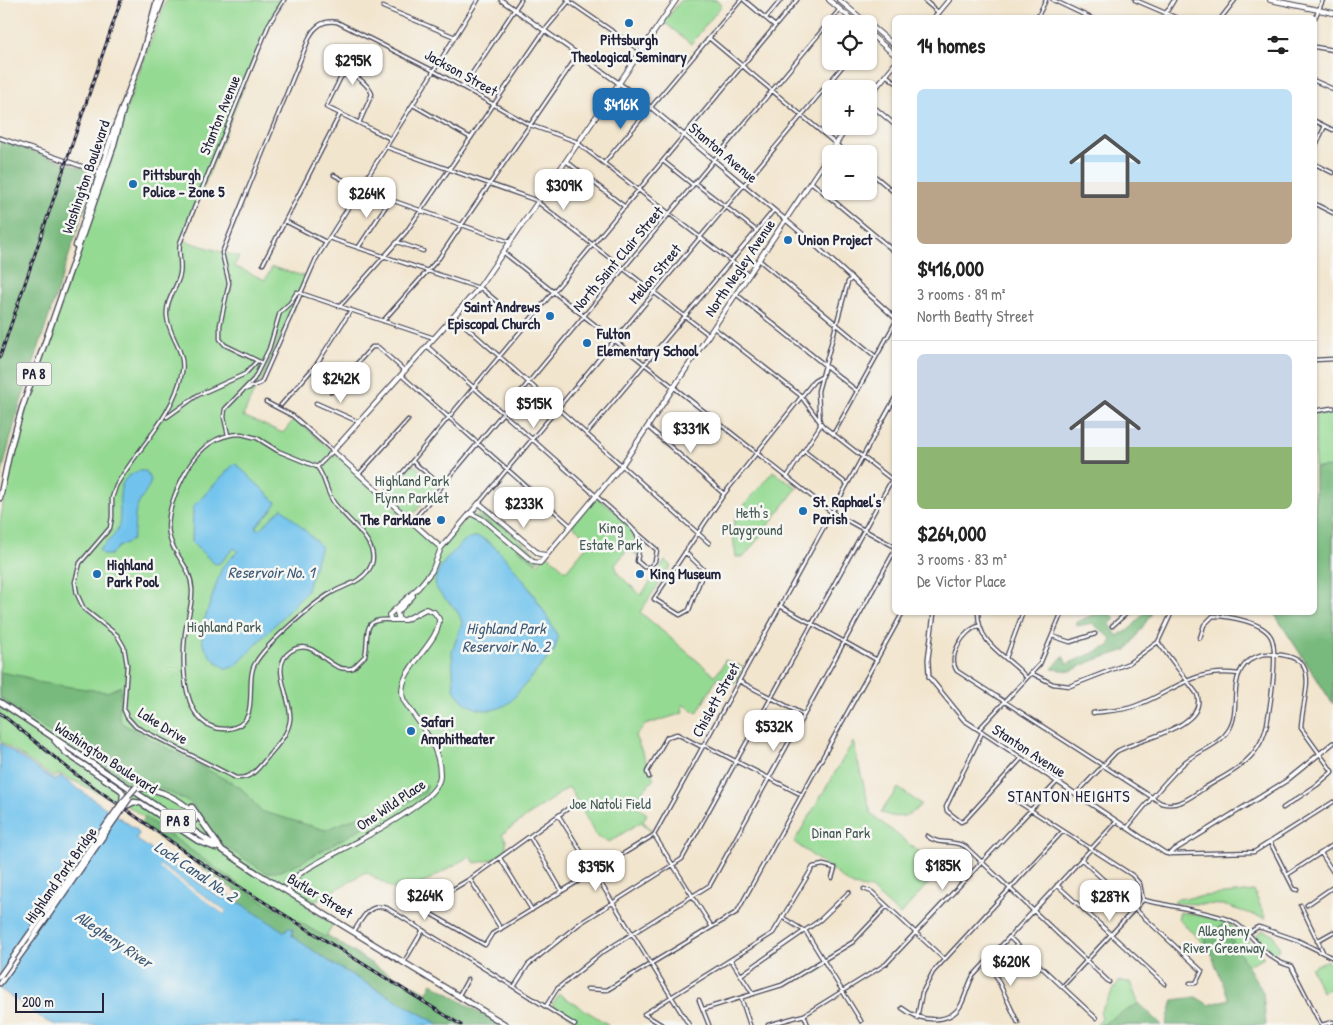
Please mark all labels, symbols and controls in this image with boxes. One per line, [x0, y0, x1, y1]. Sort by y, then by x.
map controls [822, 15, 877, 200]
button: locate [822, 15, 877, 70]
marker: Pittsburgh Theological Seminary [623, 17, 635, 29]
place label: Pittsburgh Theological Seminary [570, 29, 688, 68]
text: 14 homes [917, 31, 985, 60]
icon: filters [1264, 31, 1292, 59]
pin: $295K [318, 44, 388, 86]
street label: Jackson Street [421, 44, 502, 102]
text: $295K [335, 49, 371, 71]
street label: Stanton Avenue [194, 72, 245, 158]
button: + [822, 80, 877, 135]
pin: $416K [586, 88, 656, 130]
text: $416K [604, 93, 638, 115]
street label: Washington Boulevard [56, 117, 115, 236]
street label: Stanton Avenue [684, 118, 762, 188]
icon: home [1060, 121, 1150, 211]
button: − [822, 145, 877, 200]
place label: Pittsburgh Police - Zone 5 [143, 164, 225, 202]
pin: $309K [529, 168, 599, 211]
text: $309K [546, 174, 582, 196]
pin: $264K [332, 176, 402, 219]
marker: Pittsburgh Police - Zone 5 [127, 178, 139, 190]
text: $264K [349, 182, 385, 204]
street label: North Saint Clair Street [567, 201, 669, 316]
street label: North Negley Avenue [699, 215, 780, 320]
place label: Union Project [798, 229, 873, 250]
marker: Union Project [782, 234, 794, 246]
street label: Mellon Street [623, 238, 687, 308]
text: $416,000 [917, 254, 984, 283]
text: 3 rooms · 89 m² [917, 283, 1006, 305]
place label: Saint Andrews Episcopal Church [448, 296, 541, 335]
text: North Beatty Street [917, 305, 1033, 327]
marker: Saint Andrews Episcopal Church [544, 310, 556, 322]
place label: Fulton Elementary School [596, 323, 699, 362]
marker: Fulton Elementary School [581, 337, 593, 349]
road number: PA 8 [16, 362, 52, 386]
pin: $242K [306, 362, 376, 404]
text: $242K [322, 367, 360, 389]
pin: $515K [499, 386, 569, 429]
icon: home [1060, 387, 1150, 477]
text: $515K [516, 392, 552, 414]
pin: $331K [656, 412, 726, 454]
text: $331K [673, 417, 709, 439]
park label: Highland Park Flynn Parklet [374, 470, 449, 508]
pin: $233K [489, 486, 559, 529]
place label: St. Raphael's Parish [813, 491, 881, 529]
text: $233K [505, 492, 543, 514]
park label: Heth's Playground [722, 502, 782, 540]
marker: St. Raphael's Parish [797, 505, 809, 517]
place label: The Parklane [360, 509, 431, 530]
marker: The Parklane [435, 514, 447, 526]
park label: King Estate Park [579, 517, 643, 555]
text: $264,000 [917, 519, 986, 548]
text: 3 rooms · 83 m² [917, 548, 1007, 570]
place label: Highland Park Pool [107, 554, 160, 592]
water label: Reservoir No. 1 [228, 561, 316, 583]
place label: King Museum [650, 563, 721, 585]
marker: Highland Park Pool [91, 568, 103, 580]
marker: King Museum [634, 568, 646, 580]
text: De Victor Place [917, 570, 1006, 592]
park label: Highland Park [187, 616, 261, 637]
water label: Highland Park Reservoir No. 2 [462, 617, 552, 657]
street label: Chislett Street [686, 658, 745, 741]
street label: Lake Drive [134, 702, 192, 749]
pin: $532K [739, 710, 809, 752]
place label: Safari Amphitheater [421, 711, 495, 750]
text: $532K [755, 715, 793, 737]
street label: Washington Boulevard [51, 716, 162, 799]
street label: Stanton Avenue [988, 719, 1070, 782]
marker: Safari Amphitheater [405, 725, 417, 737]
street label: One Wild Place [352, 774, 429, 835]
district label: STANTON HEIGHTS [1007, 785, 1131, 807]
park label: Joe Natoli Field [569, 793, 651, 814]
road number: PA 8 [160, 809, 196, 832]
street label: Highland Park Bridge [20, 822, 102, 927]
park label: Dinan Park [812, 822, 870, 843]
water label: Lock Canal No. 2 [150, 835, 243, 908]
pin: $185K [908, 848, 978, 891]
pin: $395K [561, 850, 631, 892]
text: $185K [925, 854, 961, 876]
text: $395K [578, 855, 614, 877]
street label: Butler Street [284, 868, 358, 924]
pin: $264K [390, 878, 460, 921]
pin: $287K [1075, 880, 1145, 922]
text: $264K [407, 884, 443, 906]
text: $287K [1091, 885, 1129, 907]
water label: Allegheny River [71, 905, 158, 974]
park label: Allegheny River Greenway [1183, 920, 1265, 958]
pin: $620K [976, 944, 1046, 987]
text: $620K [992, 950, 1030, 972]
scale bar [15, 990, 104, 1013]
text: 200 m [22, 992, 54, 1011]

